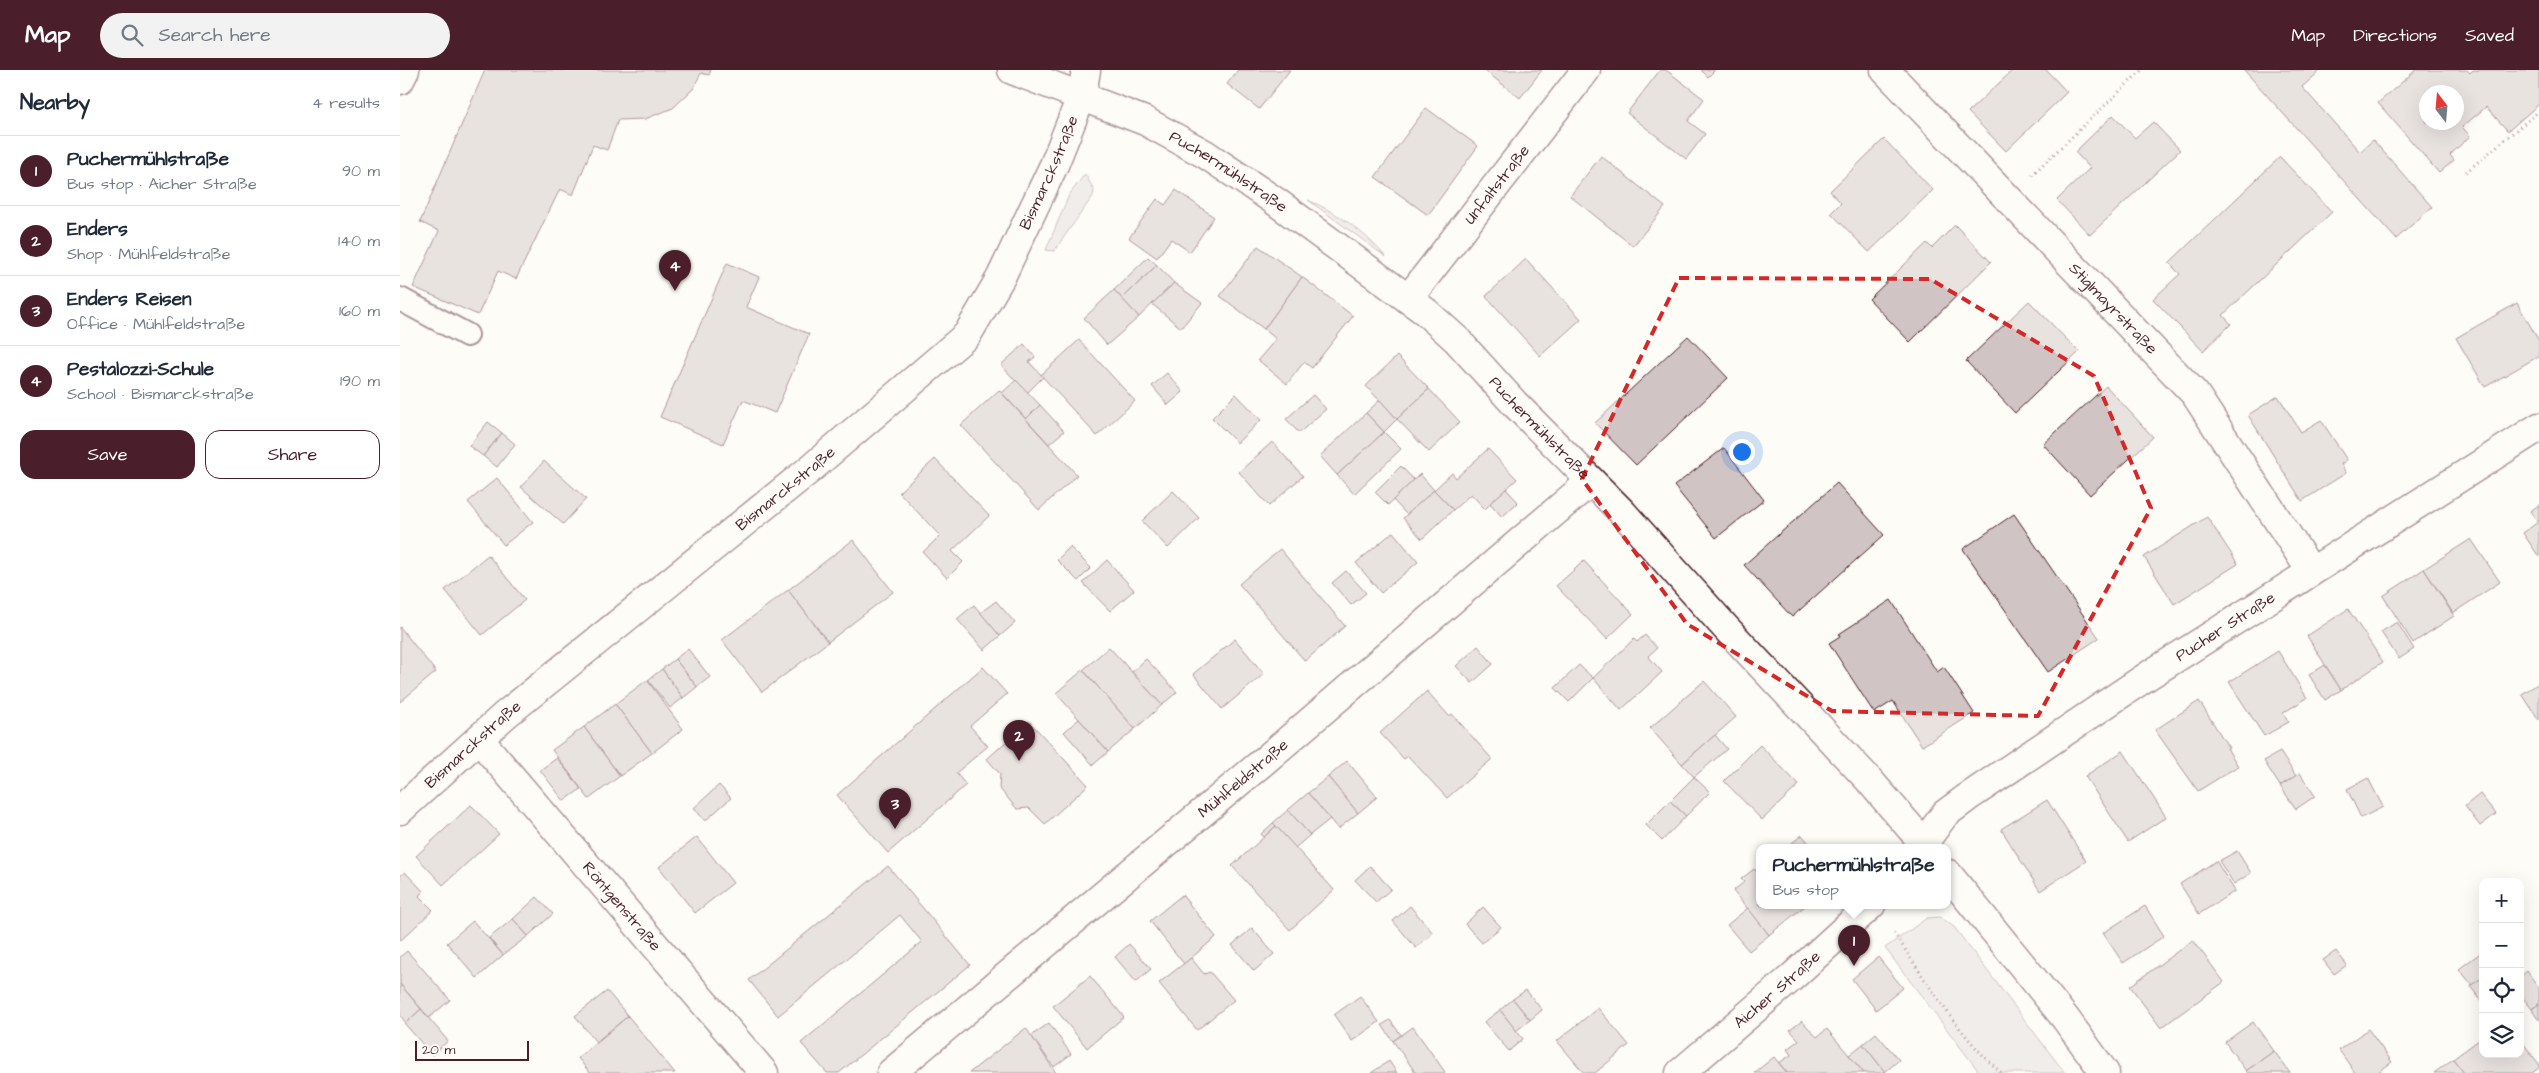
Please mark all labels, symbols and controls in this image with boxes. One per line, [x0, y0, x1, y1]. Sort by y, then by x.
search box [100, 13, 450, 58]
text: Map [25, 18, 70, 52]
icon: search [118, 21, 146, 49]
text: Search here [158, 22, 271, 49]
text: Map [2291, 23, 2325, 48]
text: Directions [2353, 23, 2437, 48]
text: Saved [2465, 23, 2514, 48]
north arrow [2419, 85, 2464, 130]
text: Nearby [20, 88, 90, 117]
text: 4 results [312, 92, 380, 114]
street label: Bismarckstraße [1014, 112, 1084, 233]
street label: Puchermühlstraße [1165, 126, 1292, 218]
street label: Unfaltstraße [1459, 140, 1535, 229]
text: Puchermühlstraße [67, 146, 229, 173]
text: 1 [35, 160, 37, 182]
text: 90 m [342, 160, 380, 182]
text: Bus stop · Aicher Straße [67, 173, 257, 195]
text: Enders [67, 216, 128, 243]
text: 2 [31, 230, 41, 252]
text: 140 m [338, 230, 380, 252]
text: Shop · Mühlfeldstraße [67, 243, 230, 265]
pin: 4 [659, 250, 691, 291]
street label: Stiglmayrstraße [2064, 258, 2163, 360]
text: Enders Reisen [67, 286, 191, 313]
text: 3 [32, 300, 40, 322]
text: 160 m [339, 300, 380, 322]
text: Office · Mühlfeldstraße [67, 313, 245, 335]
text: Pestalozzi-Schule [67, 356, 214, 383]
text: 4 [31, 370, 41, 392]
text: 190 m [340, 370, 380, 392]
street label: Puchermühlstraße [1484, 371, 1595, 485]
text: School · Bismarckstraße [67, 383, 254, 405]
button: Save [20, 430, 195, 479]
button: Share [205, 430, 380, 479]
your location [1729, 439, 1755, 465]
street label: Bismarckstraße [731, 441, 840, 536]
street label: Pucher Straße [2171, 587, 2280, 666]
street label: Bismarckstraße [420, 695, 526, 794]
pin: 2 [1003, 720, 1035, 761]
street label: Mühlfeldstraße [1193, 734, 1293, 823]
pin: 3 [879, 788, 911, 829]
popup [1756, 844, 1951, 909]
text: Puchermühlstraße [1773, 852, 1934, 879]
street label: Röntgenstraße [577, 857, 667, 956]
map controls [2479, 878, 2524, 1058]
button: + [2479, 878, 2524, 923]
text: Bus stop [1773, 879, 1839, 901]
button: − [2479, 923, 2524, 968]
pin: 1 [1838, 925, 1870, 966]
street label: Aicher Straße [1729, 945, 1825, 1033]
button: locate [2479, 968, 2524, 1013]
button: layers [2479, 1013, 2524, 1058]
scale bar [415, 1038, 529, 1061]
text: 20 m [422, 1040, 455, 1060]

